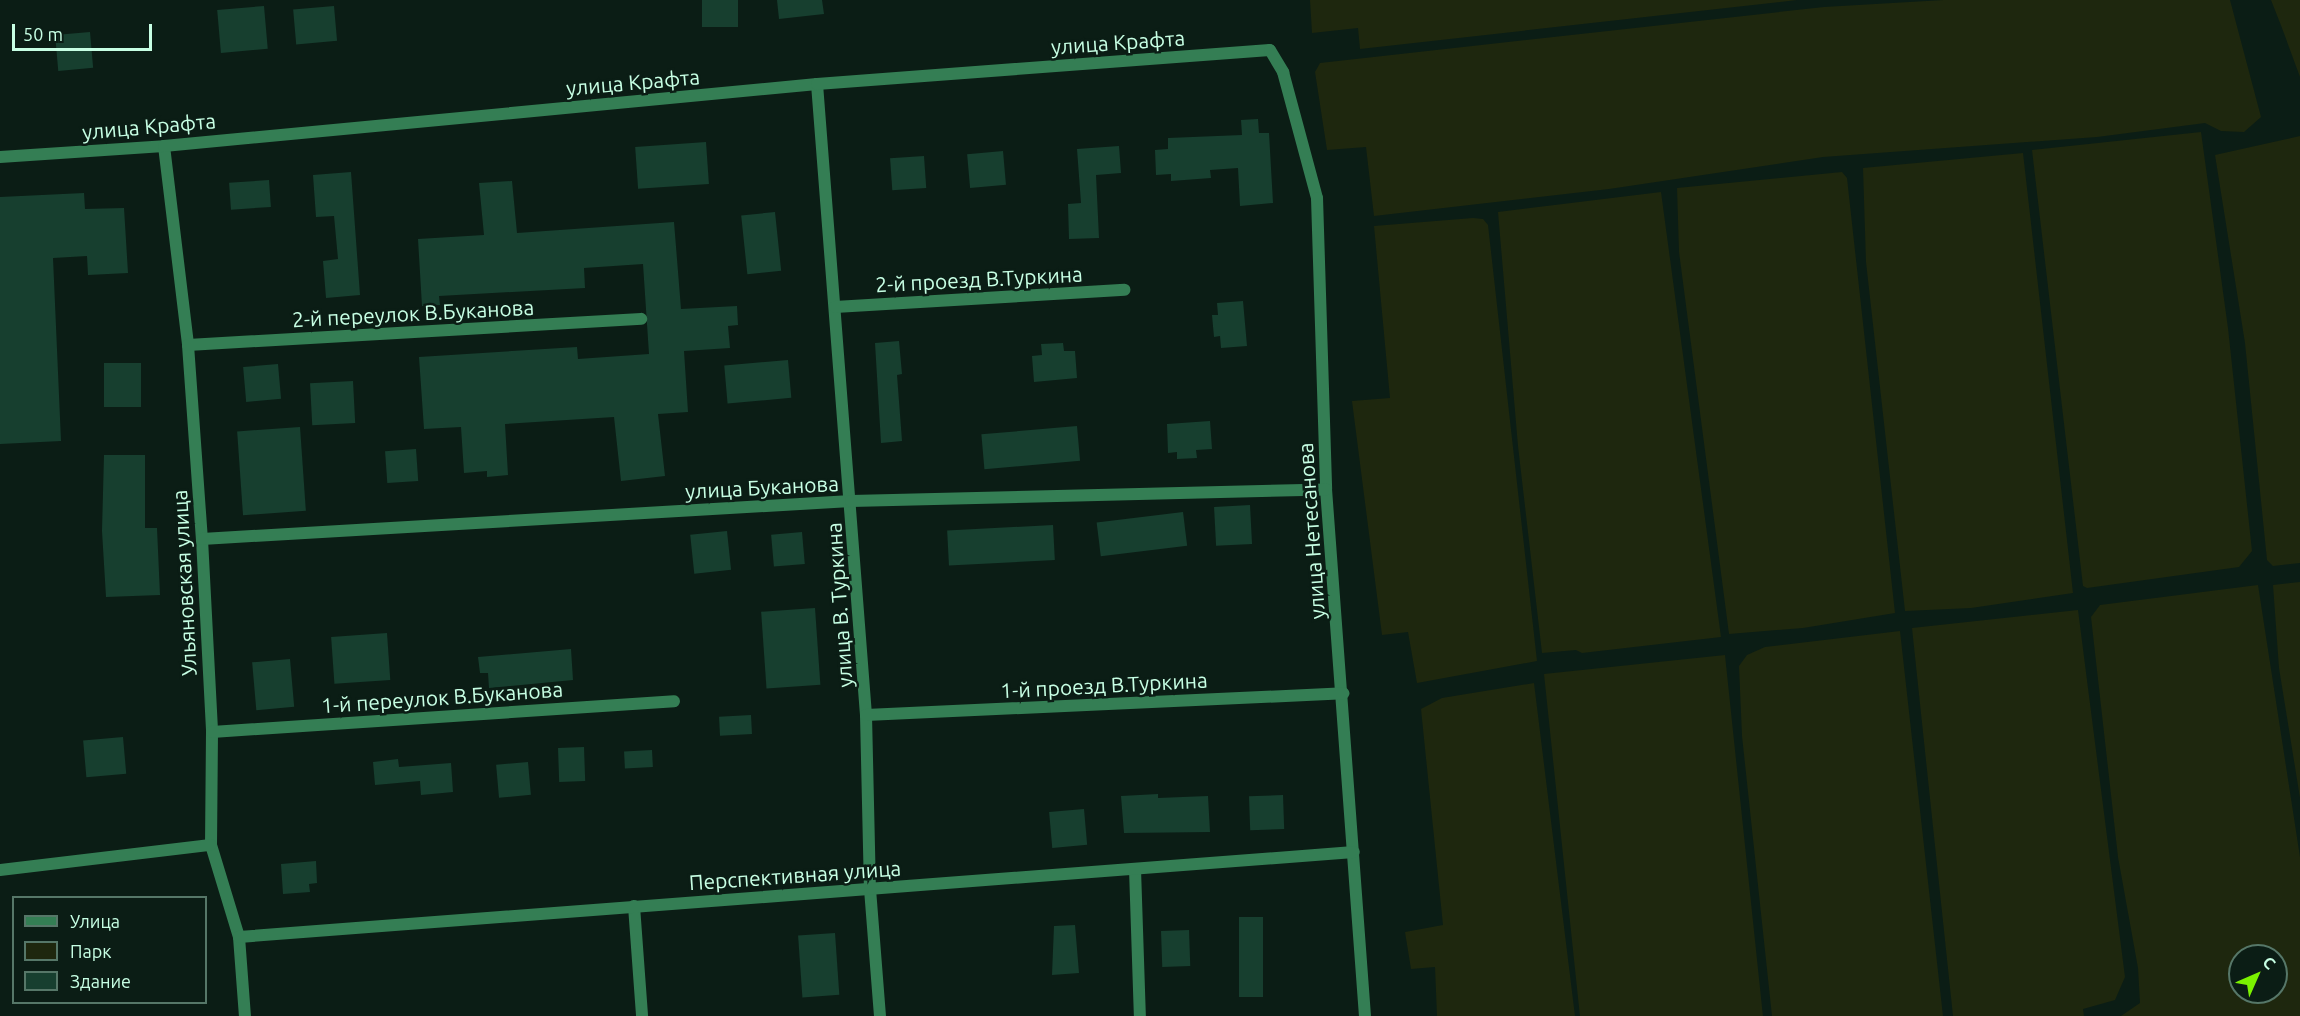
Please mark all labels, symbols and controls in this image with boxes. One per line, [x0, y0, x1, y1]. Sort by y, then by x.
scale bar [15, 12, 154, 50]
text: 50 m [23, 24, 63, 44]
street label: улица Крафта [1050, 25, 1186, 59]
street label: улица Крафта [565, 64, 701, 100]
street label: улица Крафта [81, 108, 217, 144]
street label: 2-й проезд В.Туркина [875, 261, 1083, 297]
street label: 2-й переулок В.Буканова [291, 294, 535, 332]
street label: улица Нетесанова [1292, 442, 1330, 620]
street label: улица Буканова [685, 470, 839, 504]
street label: Ульяновская улица [167, 489, 201, 677]
street label: улица В. Туркина [821, 522, 857, 688]
street label: 1-й проезд В.Туркина [1000, 667, 1208, 703]
street label: 1-й переулок В.Буканова [320, 676, 564, 718]
street label: Перспективная улица [688, 855, 902, 895]
legend [12, 896, 207, 1004]
text: Улица [70, 911, 120, 931]
text: Парк [70, 941, 111, 961]
north arrow [2228, 944, 2288, 1004]
text: С [2259, 953, 2279, 973]
text: Здание [70, 971, 131, 991]

